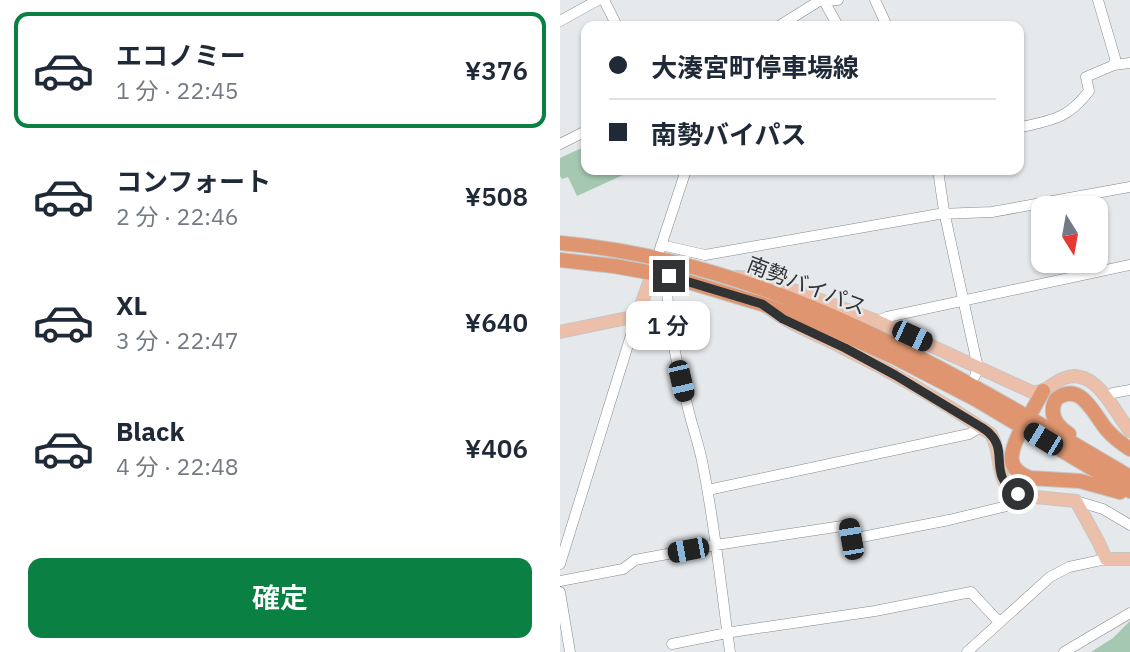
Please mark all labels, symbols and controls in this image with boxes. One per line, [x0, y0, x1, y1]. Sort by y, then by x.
text: エコノミー [116, 38, 246, 72]
icon: car [32, 39, 95, 102]
text: 大湊宮町停車場線 [651, 50, 859, 84]
text: ¥376 [465, 53, 528, 87]
text: 1 分 · 22:45 [116, 75, 239, 105]
text: 南勢バイパス [651, 117, 806, 151]
text: コンフォート [116, 164, 271, 198]
icon: car [32, 165, 95, 228]
text: ¥508 [465, 179, 528, 213]
north arrow [1031, 196, 1108, 273]
map controls [1031, 196, 1108, 273]
text: 2 分 · 22:46 [116, 201, 239, 231]
street label: 南勢バイパス [743, 249, 871, 321]
route end [653, 260, 685, 292]
text: XL [116, 288, 147, 322]
icon: car [32, 291, 95, 354]
callout: 1 分 [627, 300, 711, 350]
text: ¥640 [465, 305, 528, 339]
text: 1 分 [647, 310, 689, 340]
car [889, 318, 936, 354]
text: 3 分 · 22:47 [116, 325, 239, 355]
car [667, 358, 696, 404]
text: Black [116, 414, 184, 448]
icon: car [32, 417, 95, 480]
car [1020, 419, 1067, 459]
text: ¥406 [465, 431, 528, 465]
text: 4 分 · 22:48 [116, 451, 239, 481]
route start [1002, 478, 1034, 510]
car [838, 516, 865, 562]
car [666, 536, 711, 564]
button: 確定 [28, 558, 532, 638]

